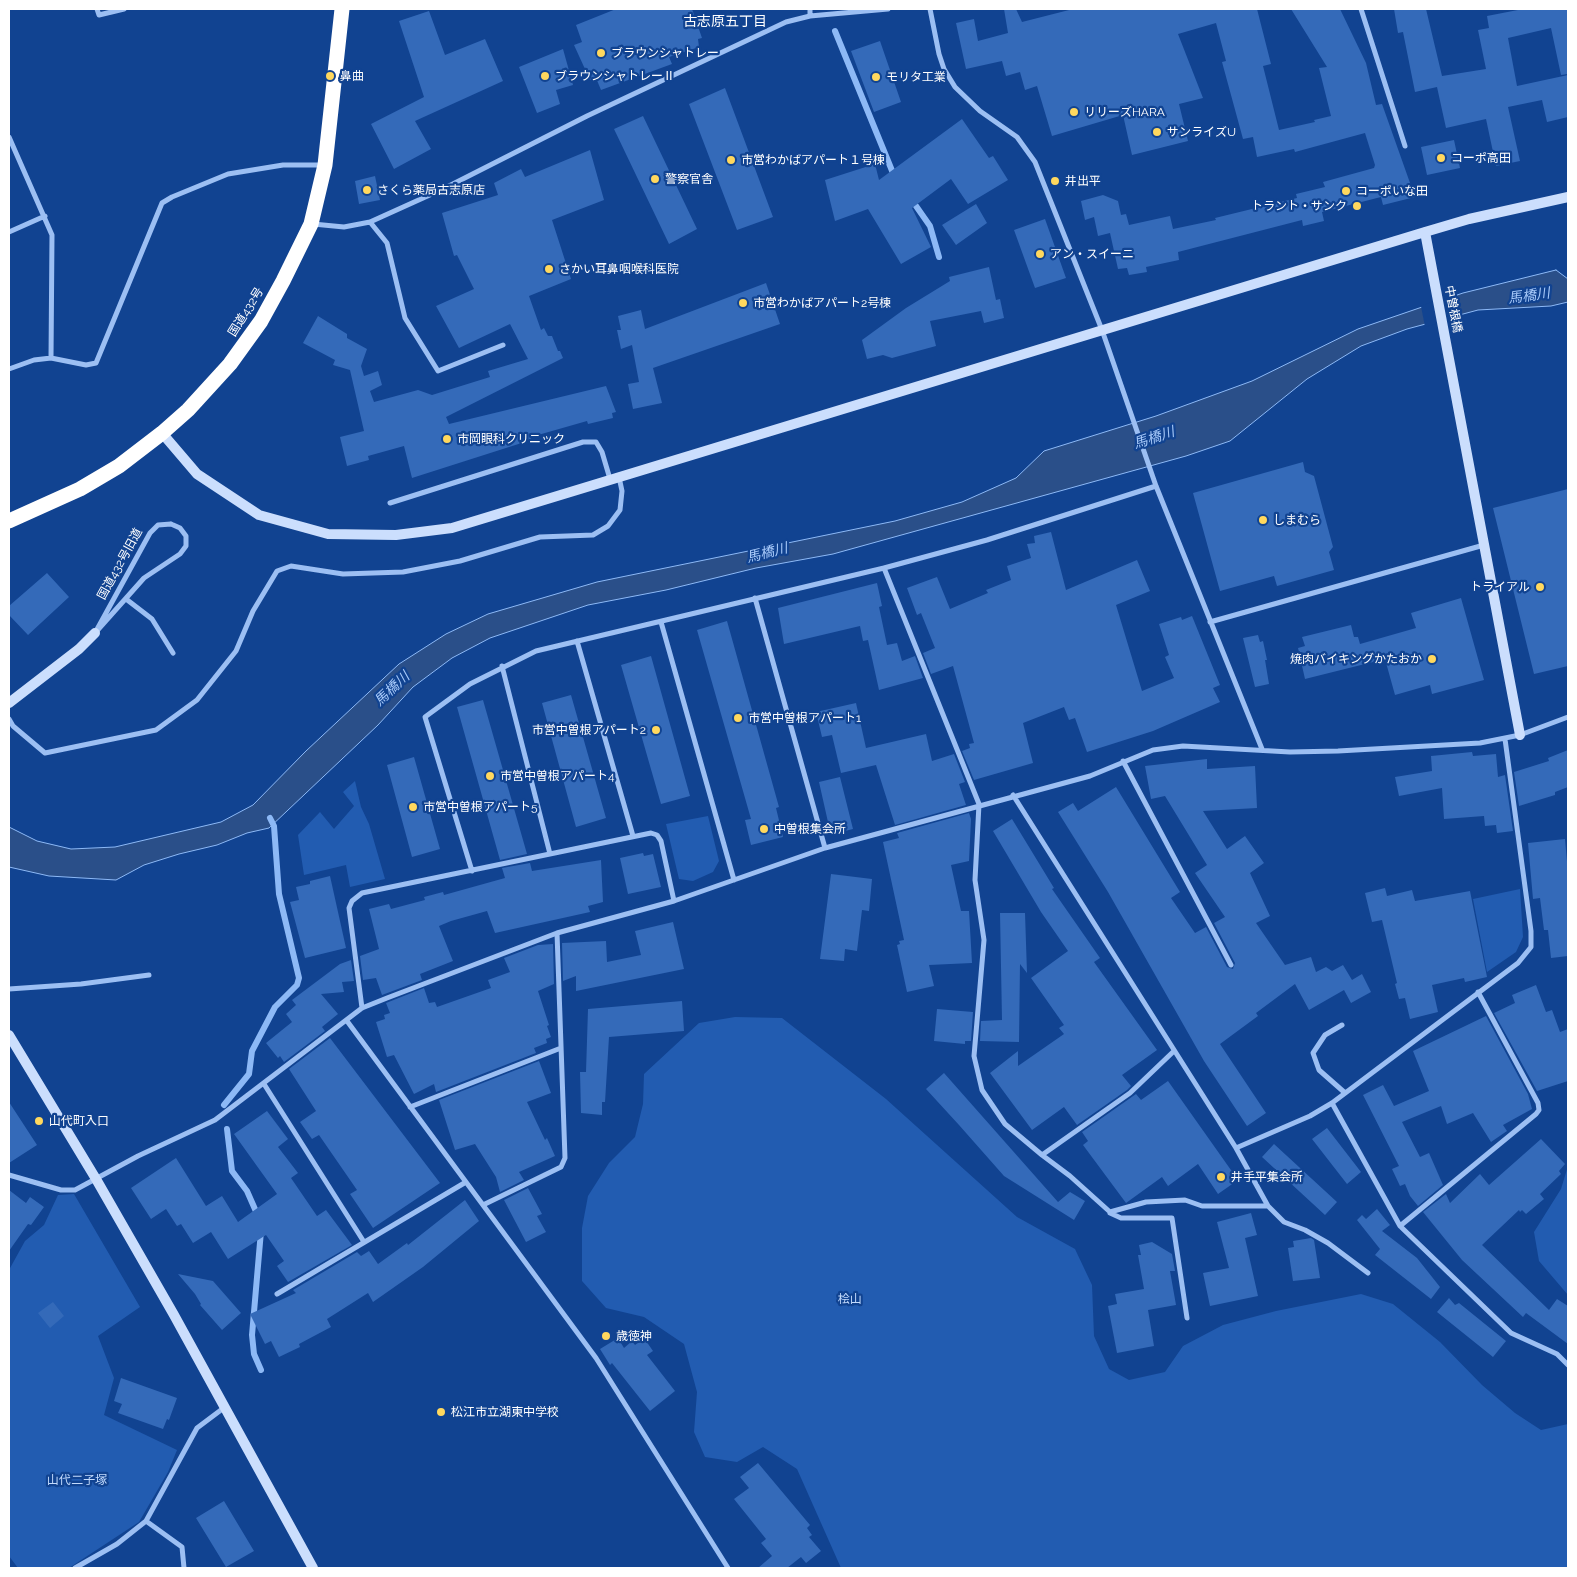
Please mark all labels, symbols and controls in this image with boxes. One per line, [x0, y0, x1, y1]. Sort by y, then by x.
district label: 古志原五丁目 [683, 14, 767, 30]
place label: ブラウンシャトレー [611, 46, 719, 60]
marker: ブラウンシャトレー [595, 47, 607, 59]
place label: 鼻曲 [340, 69, 364, 83]
place label: ブラウンシャトレーⅡ [555, 69, 675, 83]
marker: 鼻曲 [324, 70, 336, 82]
marker: ブラウンシャトレーⅡ [539, 70, 551, 82]
place label: モリタ工業 [886, 70, 946, 84]
marker: モリタ工業 [870, 71, 882, 83]
place label: リリーズHARA [1084, 105, 1165, 119]
marker: リリーズHARA [1068, 106, 1080, 118]
place label: サンライズU [1167, 125, 1236, 139]
marker: サンライズU [1151, 126, 1163, 138]
place label: コーポ高田 [1451, 151, 1511, 165]
marker: コーポ高田 [1435, 152, 1447, 164]
place label: 市営わかばアパート１号棟 [741, 153, 885, 167]
marker: 市営わかばアパート１号棟 [725, 154, 737, 166]
place label: 警察官舎 [665, 172, 713, 186]
marker: 警察官舎 [649, 173, 661, 185]
place label: 井出平 [1065, 174, 1101, 188]
marker: 井出平 [1049, 175, 1061, 187]
place label: さくら薬局古志原店 [377, 183, 485, 197]
marker: さくら薬局古志原店 [361, 184, 373, 196]
place label: コーポいな田 [1356, 184, 1428, 198]
marker: コーポいな田 [1340, 185, 1352, 197]
place label: トラント・サンク [1251, 199, 1347, 213]
marker: トラント・サンク [1351, 200, 1363, 212]
place label: アン・スイーニ [1050, 247, 1134, 261]
marker: アン・スイーニ [1034, 248, 1046, 260]
place label: さかい耳鼻咽喉科医院 [559, 262, 679, 276]
marker: さかい耳鼻咽喉科医院 [543, 263, 555, 275]
street label: 中曽根橋 [1441, 284, 1465, 334]
street label: 国道432号 [225, 285, 267, 339]
water label: 馬橋川 [1507, 285, 1551, 307]
place label: 市営わかばアパート2号棟 [753, 296, 891, 310]
marker: 市営わかばアパート2号棟 [737, 297, 749, 309]
water label: 馬橋川 [1131, 424, 1177, 452]
place label: 市岡眼科クリニック [457, 432, 565, 446]
marker: 市岡眼科クリニック [441, 433, 453, 445]
place label: しまむら [1273, 513, 1321, 527]
marker: しまむら [1257, 514, 1269, 526]
street label: 国道432号旧道 [95, 526, 145, 602]
water label: 馬橋川 [745, 540, 789, 566]
place label: トライアル [1470, 580, 1530, 594]
marker: トライアル [1534, 581, 1546, 593]
place label: 焼肉バイキングかたおか [1290, 652, 1422, 666]
marker: 焼肉バイキングかたおか [1426, 653, 1438, 665]
water label: 馬橋川 [371, 669, 413, 709]
place label: 市営中曽根アパート1 [748, 711, 861, 725]
marker: 市営中曽根アパート1 [732, 712, 744, 724]
place label: 市営中曽根アパート2 [532, 723, 646, 737]
marker: 市営中曽根アパート2 [650, 724, 662, 736]
place label: 市営中曽根アパート4 [500, 769, 615, 783]
marker: 市営中曽根アパート4 [484, 770, 496, 782]
place label: 市営中曽根アパート5 [423, 800, 538, 814]
marker: 市営中曽根アパート5 [407, 801, 419, 813]
place label: 中曽根集会所 [774, 822, 846, 836]
marker: 中曽根集会所 [758, 823, 770, 835]
place label: 山代町入口 [49, 1114, 109, 1128]
marker: 山代町入口 [33, 1115, 45, 1127]
place label: 井手平集会所 [1231, 1170, 1303, 1184]
marker: 井手平集会所 [1215, 1171, 1227, 1183]
park label: 桧山 [838, 1292, 862, 1306]
place label: 歳徳神 [616, 1329, 652, 1343]
marker: 歳徳神 [600, 1330, 612, 1342]
place label: 松江市立湖東中学校 [451, 1405, 559, 1419]
marker: 松江市立湖東中学校 [435, 1406, 447, 1418]
park label: 山代二子塚 [47, 1473, 107, 1487]

